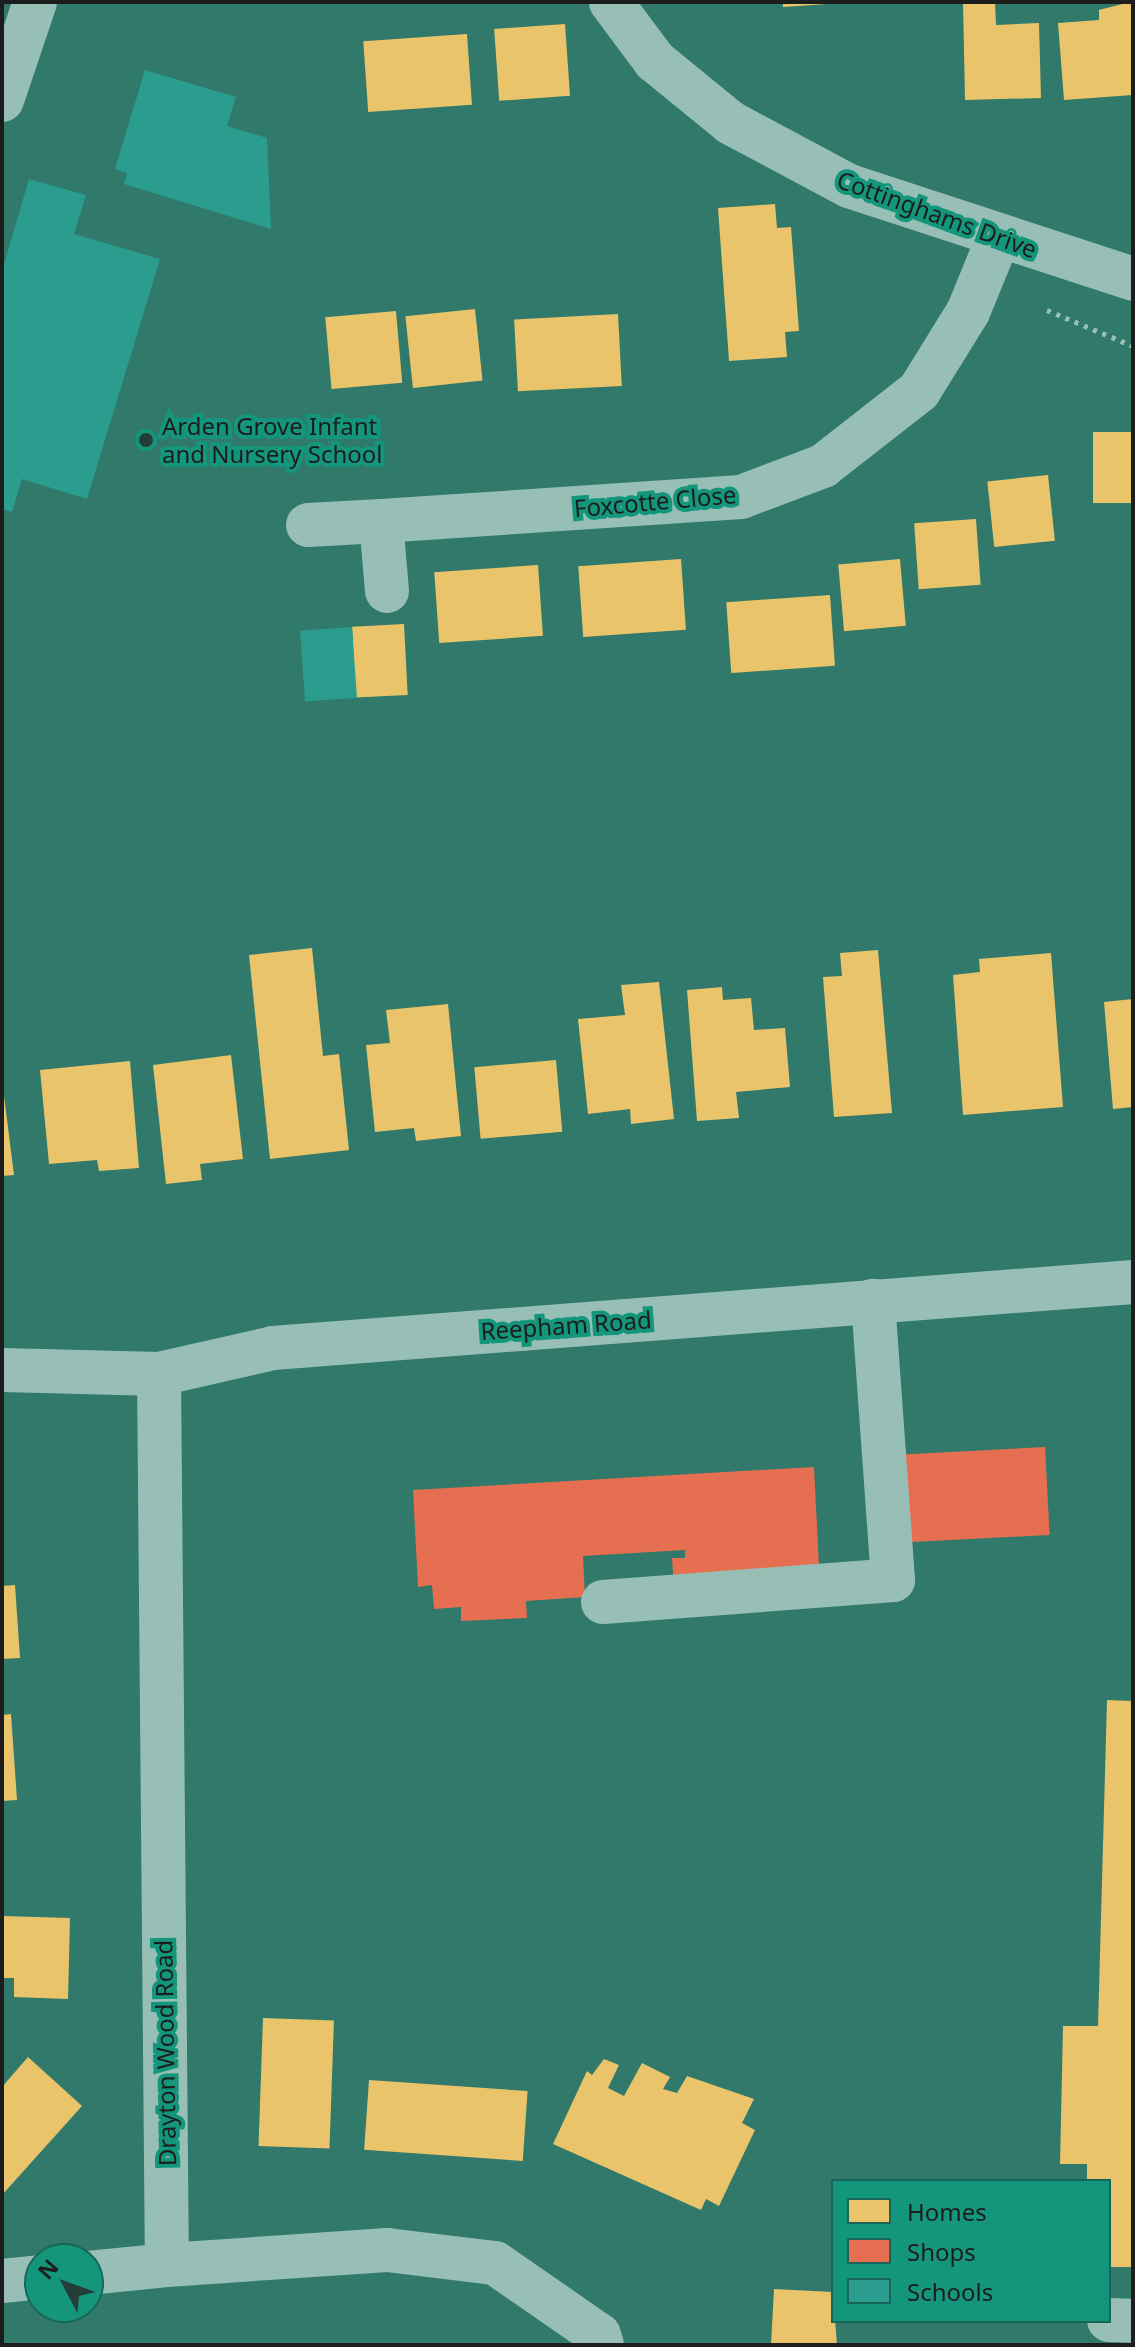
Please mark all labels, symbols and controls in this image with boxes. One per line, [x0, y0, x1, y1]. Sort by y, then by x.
street label: Cottinghams Drive [833, 164, 1041, 264]
place label: Arden Grove Infant and Nursery School [162, 412, 382, 468]
marker: Arden Grove Infant and Nursery School [137, 431, 155, 449]
street label: Foxcotte Close [573, 480, 737, 522]
street label: Reepham Road [480, 1305, 652, 1345]
street label: Drayton Wood Road [149, 1940, 181, 2166]
legend [831, 2179, 1111, 2323]
text: Homes [907, 2195, 987, 2228]
text: Shops [907, 2235, 976, 2268]
north arrow [24, 2243, 104, 2323]
text: N [30, 2252, 65, 2285]
text: Schools [907, 2275, 993, 2308]

